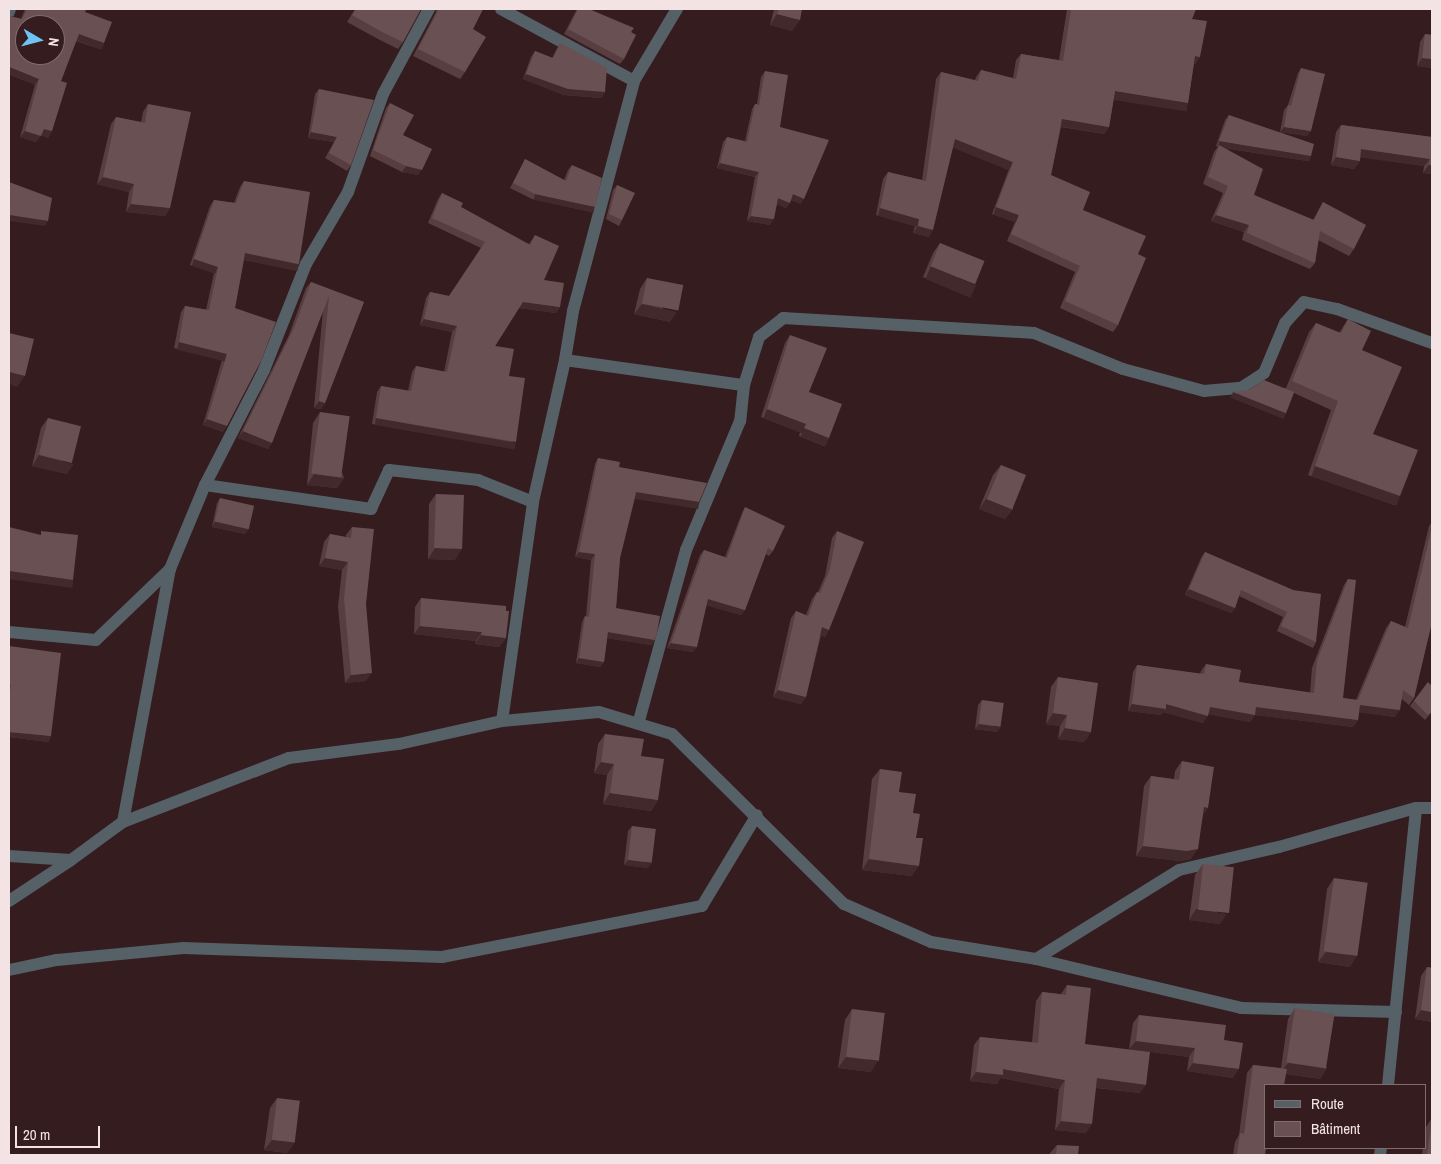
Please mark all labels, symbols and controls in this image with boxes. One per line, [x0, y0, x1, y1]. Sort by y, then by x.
north arrow [15, 15, 65, 65]
text: N [44, 37, 63, 47]
legend [1264, 1084, 1426, 1149]
text: Route [1311, 1093, 1344, 1114]
scale bar [18, 1116, 102, 1148]
text: Bâtiment [1311, 1118, 1360, 1139]
text: 20 m [23, 1124, 50, 1145]

